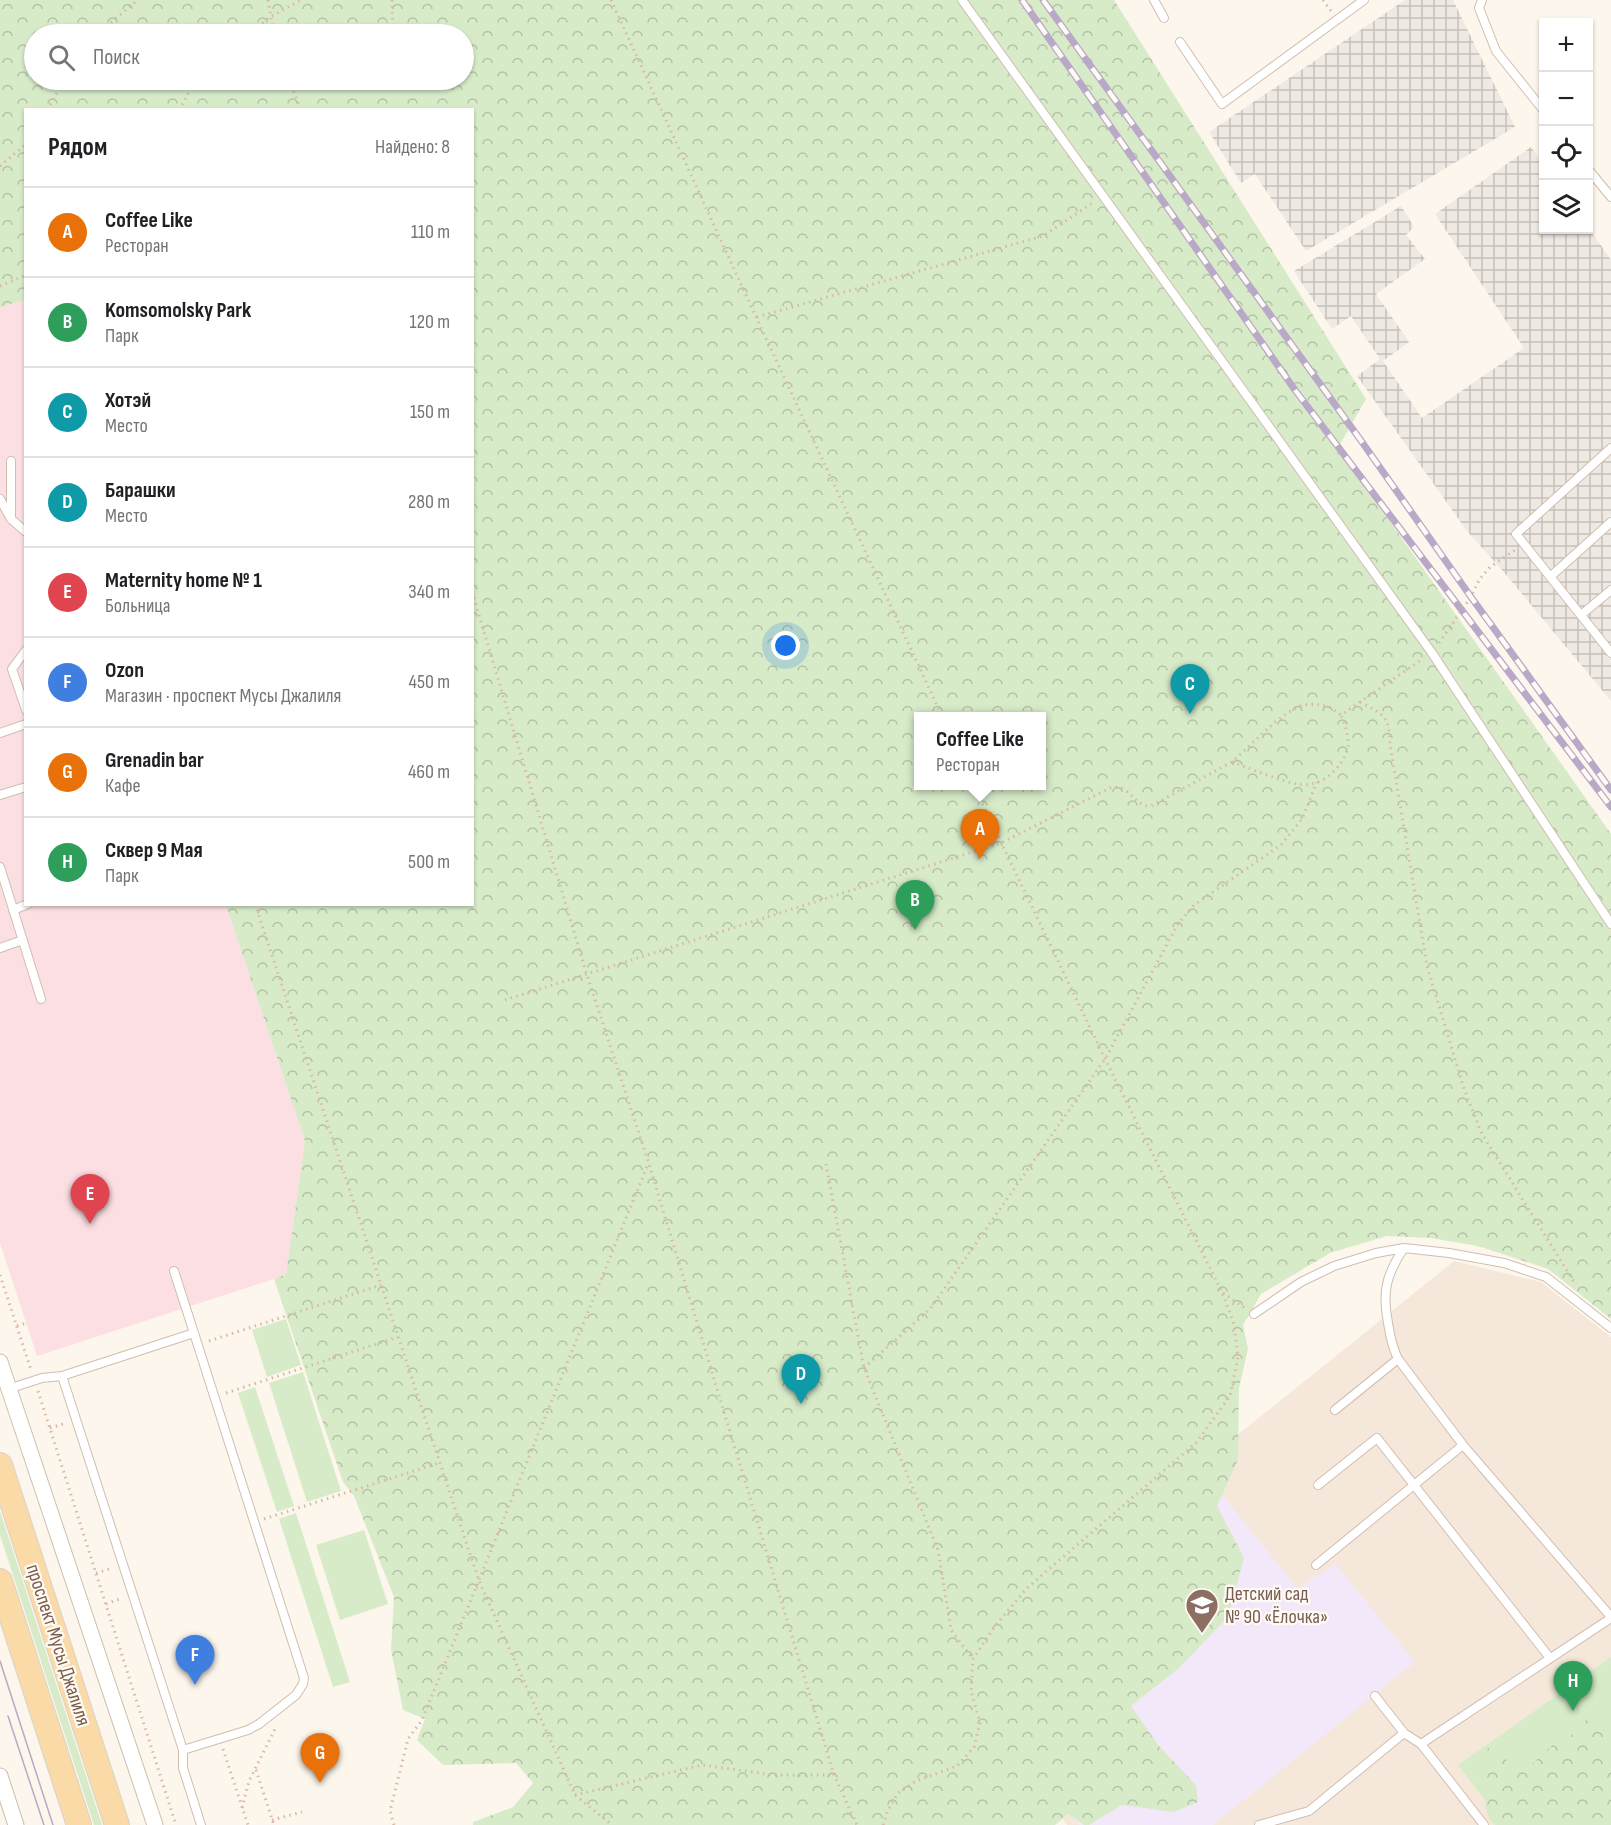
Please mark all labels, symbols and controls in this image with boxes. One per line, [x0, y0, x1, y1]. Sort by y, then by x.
map controls [1539, 18, 1593, 234]
button: + [1539, 18, 1593, 72]
search box [24, 24, 474, 90]
icon: search [45, 41, 78, 74]
text: Поиск [93, 44, 139, 71]
button: − [1539, 72, 1593, 126]
button: locate [1539, 126, 1593, 180]
text: Рядом [48, 132, 107, 163]
text: Найдено: 8 [375, 135, 450, 159]
button: layers [1539, 180, 1593, 234]
text: Coffee Like [105, 207, 193, 234]
text: A [63, 220, 72, 244]
text: 110 m [411, 220, 450, 244]
text: Ресторан [105, 234, 169, 258]
text: Komsomolsky Park [105, 297, 251, 324]
text: B [63, 310, 72, 334]
text: 120 m [410, 310, 450, 334]
text: Парк [105, 324, 139, 348]
text: Хотэй [105, 387, 151, 414]
text: C [62, 400, 73, 424]
text: 150 m [410, 400, 450, 424]
text: Место [105, 414, 148, 438]
text: Барашки [105, 477, 176, 504]
text: D [62, 490, 73, 514]
text: 280 m [408, 490, 450, 514]
text: Место [105, 504, 148, 528]
text: Maternity home № 1 [105, 567, 262, 594]
text: E [63, 580, 72, 604]
text: 340 m [408, 580, 450, 604]
text: Больница [105, 594, 170, 618]
your location [771, 631, 800, 660]
text: Ozon [105, 657, 144, 684]
pin: C [1170, 664, 1210, 714]
text: F [63, 670, 72, 694]
text: 450 m [409, 670, 450, 694]
text: Магазин · проспект Мусы Джалиля [105, 684, 341, 708]
popup [914, 712, 1046, 790]
text: Coffee Like [936, 726, 1024, 753]
text: Grenadin bar [105, 747, 204, 774]
text: Ресторан [936, 753, 1000, 777]
text: G [62, 760, 73, 784]
text: 460 m [408, 760, 450, 784]
text: Кафе [105, 774, 141, 798]
pin: A [960, 810, 1000, 859]
text: Сквер 9 Мая [105, 837, 203, 864]
text: H [62, 850, 73, 874]
text: 500 m [408, 850, 450, 874]
text: Парк [105, 864, 139, 888]
pin: B [896, 880, 934, 930]
pin: E [70, 1174, 110, 1224]
pin: D [782, 1354, 820, 1404]
street label: проспект Мусы Джалиля [21, 1561, 95, 1729]
place label: Детский сад № 90 «Ёлочка» [1225, 1582, 1328, 1629]
school or university icon: Детский сад № 90 «Ёлочка» [1184, 1587, 1220, 1634]
pin: F [176, 1636, 214, 1685]
pin: H [1554, 1662, 1592, 1711]
pin: G [300, 1734, 340, 1783]

